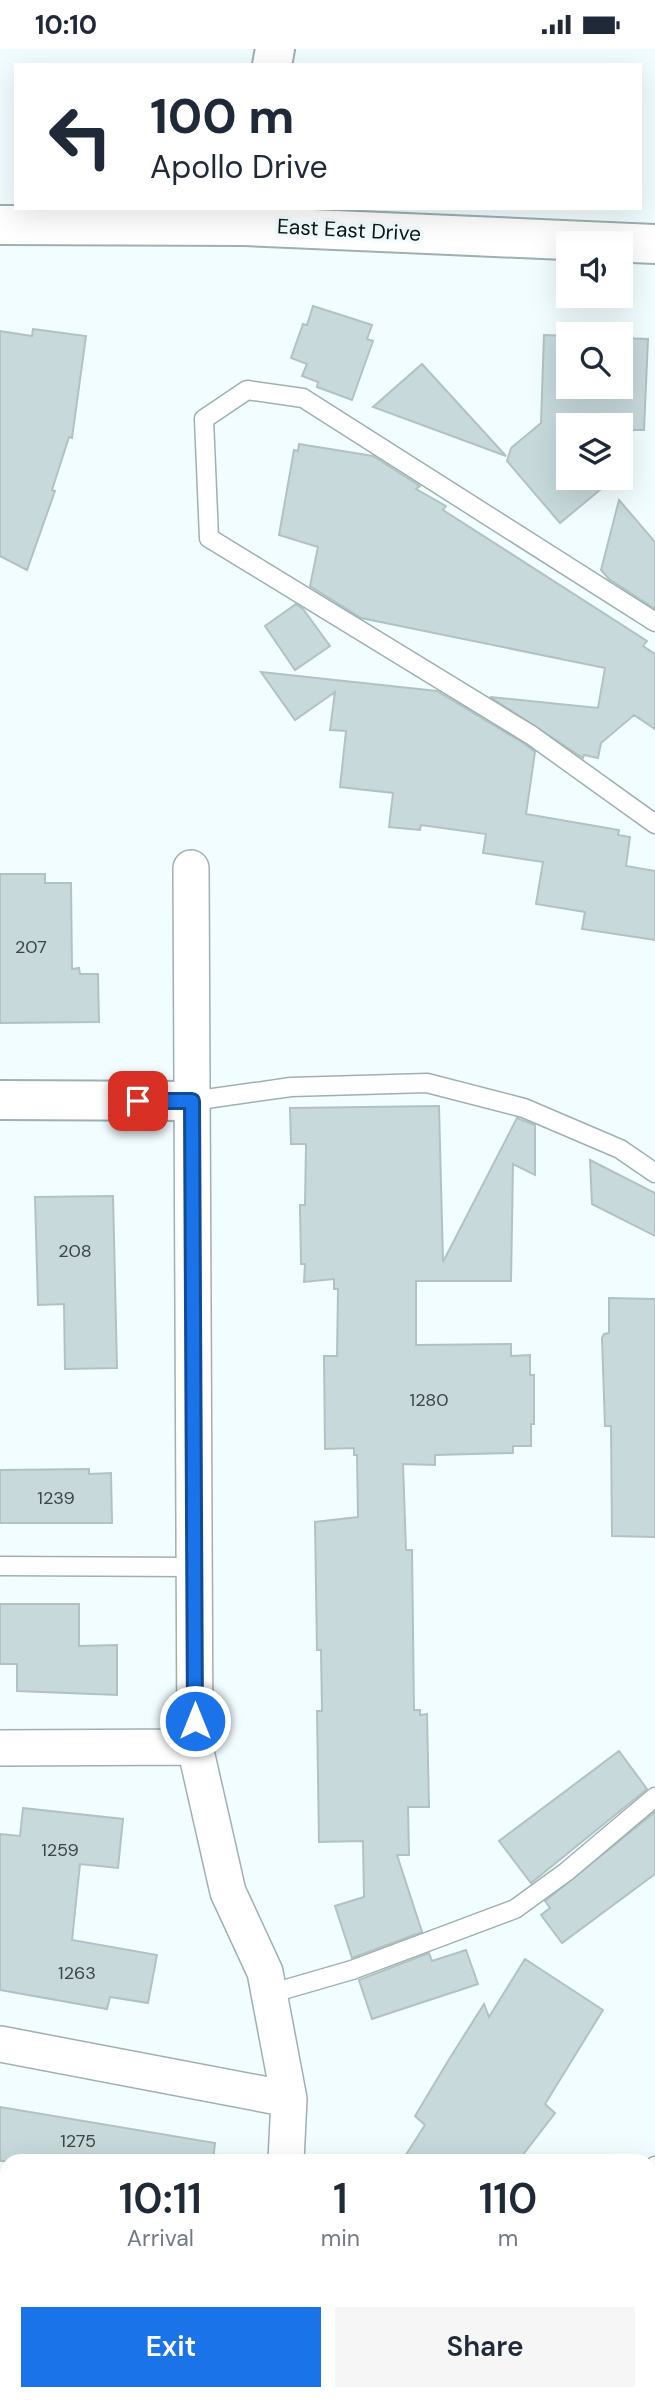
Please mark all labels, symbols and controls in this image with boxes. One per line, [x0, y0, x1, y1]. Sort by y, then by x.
text: 10:10 [35, 8, 97, 42]
text: 100 m [150, 84, 294, 148]
icon: left [35, 91, 126, 182]
text: Apollo Drive [150, 146, 328, 188]
street label: East East Drive [276, 212, 422, 248]
map controls [556, 231, 633, 490]
button: sound [556, 231, 633, 308]
button: search [556, 322, 633, 399]
button: layers [556, 413, 633, 490]
house number: 207 [15, 935, 47, 959]
pin [108, 1071, 168, 1131]
icon: arrive [119, 1082, 157, 1120]
house number: 208 [58, 1239, 92, 1263]
house number: 1280 [410, 1388, 448, 1412]
house number: 1239 [37, 1486, 75, 1510]
position arrow [158, 1684, 232, 1758]
house number: 1259 [41, 1838, 79, 1862]
house number: 1263 [58, 1961, 96, 1985]
house number: 1275 [60, 2129, 96, 2153]
text: 10:11 [119, 2171, 202, 2226]
text: 1 [333, 2171, 348, 2226]
text: 110 [479, 2171, 537, 2226]
text: Arrival [127, 2223, 194, 2253]
text: min [321, 2223, 360, 2253]
text: m [498, 2223, 518, 2253]
button: Exit [21, 2307, 321, 2387]
button: Share [335, 2307, 635, 2387]

